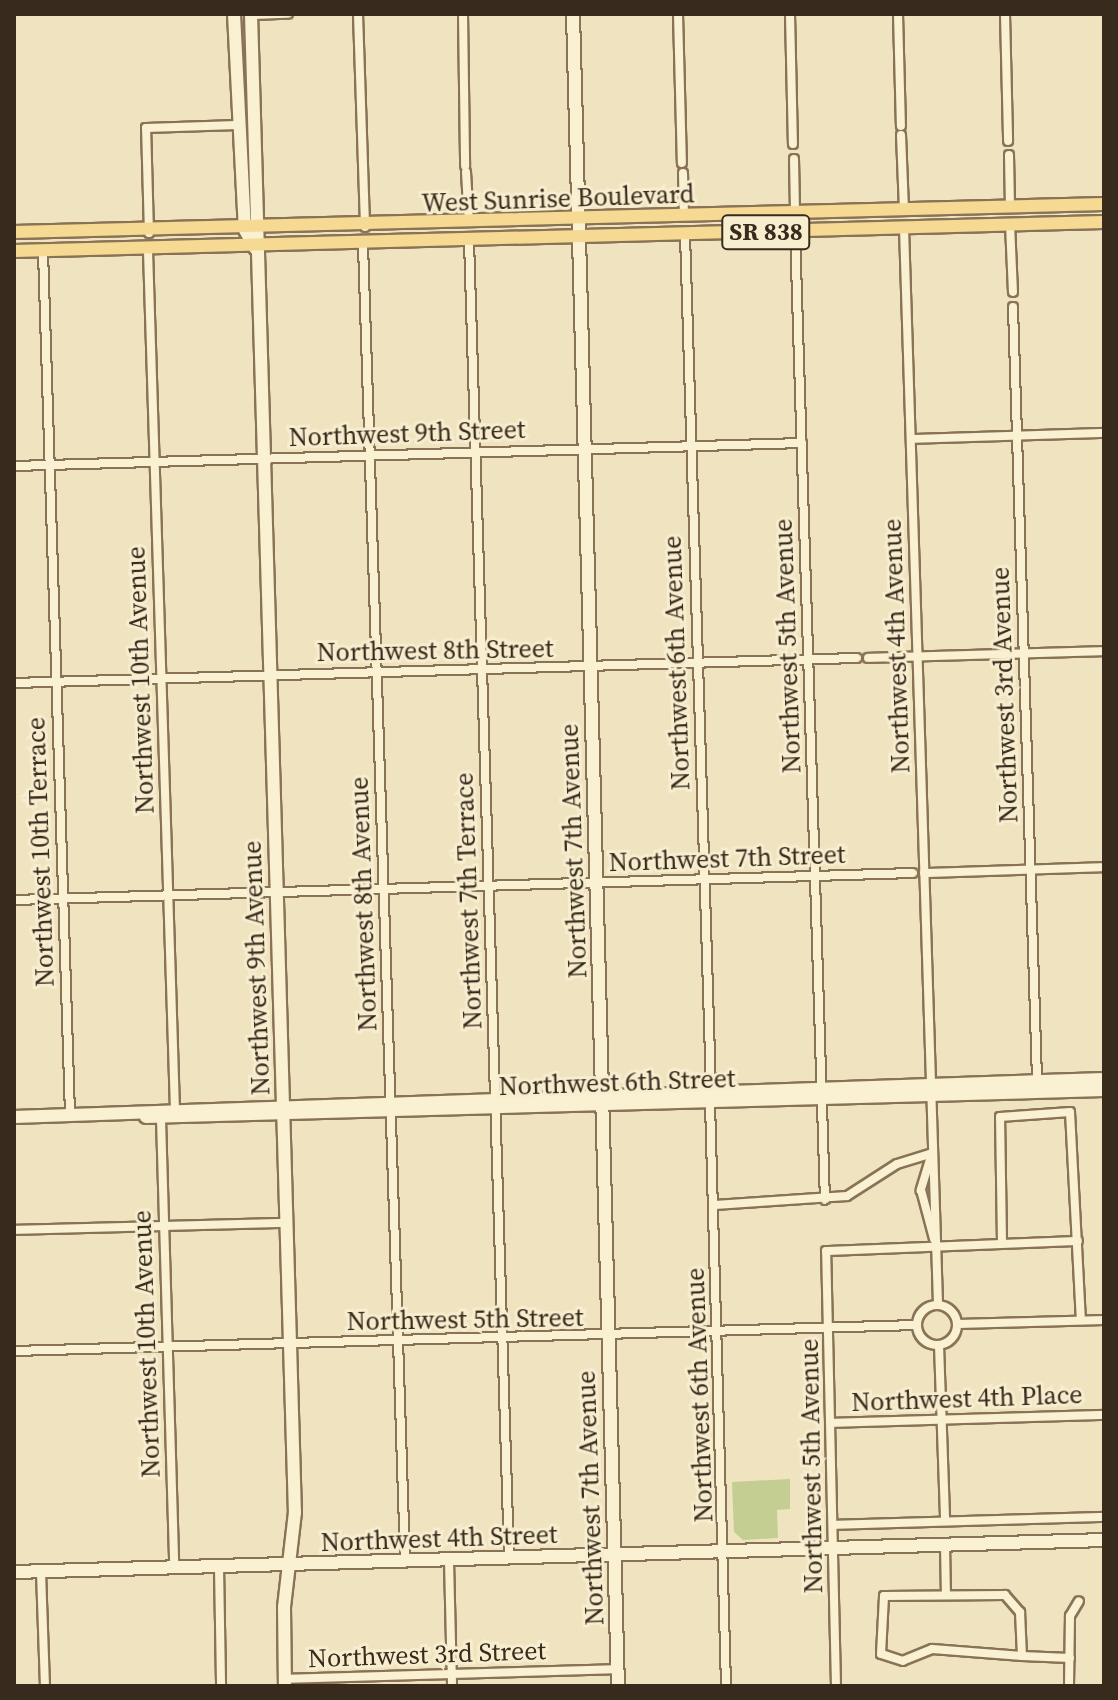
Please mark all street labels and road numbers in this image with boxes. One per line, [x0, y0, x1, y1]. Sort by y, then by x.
street label: West Sunrise Boulevard [421, 179, 695, 219]
road number: SR 838 [720, 212, 812, 252]
street label: Northwest 9th Street [288, 414, 526, 454]
street label: Northwest 5th Avenue [768, 518, 808, 774]
street label: Northwest 4th Avenue [877, 518, 917, 774]
street label: Northwest 6th Avenue [657, 535, 697, 791]
street label: Northwest 10th Avenue [121, 546, 161, 814]
street label: Northwest 3rd Avenue [985, 566, 1025, 824]
street label: Northwest 8th Street [316, 633, 554, 669]
street label: Northwest 10th Terrace [21, 716, 61, 988]
street label: Northwest 7th Avenue [554, 723, 594, 979]
street label: Northwest 7th Terrace [449, 772, 489, 1030]
street label: Northwest 8th Avenue [344, 776, 384, 1032]
street label: Northwest 7th Street [608, 839, 846, 879]
street label: Northwest 9th Avenue [237, 840, 277, 1096]
street label: Northwest 6th Street [498, 1063, 736, 1103]
street label: Northwest 10th Avenue [127, 1210, 167, 1478]
street label: Northwest 6th Avenue [680, 1267, 720, 1523]
street label: Northwest 5th Street [346, 1302, 584, 1338]
street label: Northwest 5th Avenue [794, 1338, 830, 1594]
street label: Northwest 7th Avenue [571, 1370, 611, 1626]
street label: Northwest 4th Place [851, 1379, 1083, 1419]
street label: Northwest 4th Street [320, 1519, 558, 1559]
street label: Northwest 3rd Street [308, 1635, 546, 1675]

